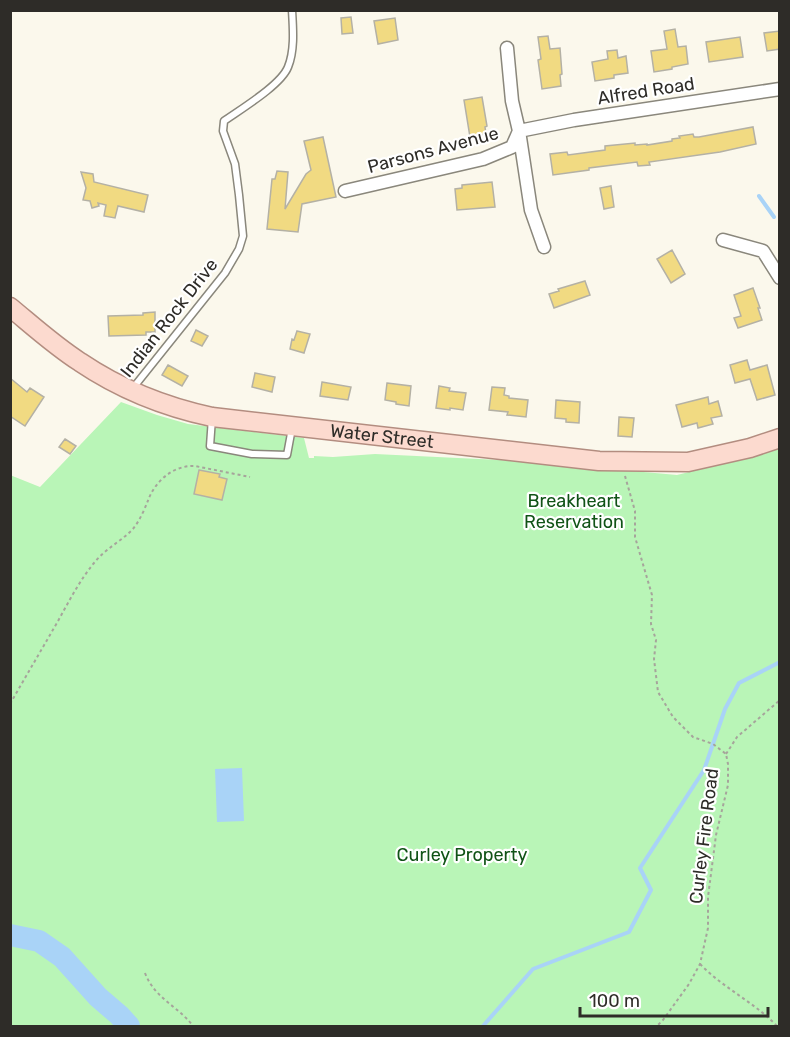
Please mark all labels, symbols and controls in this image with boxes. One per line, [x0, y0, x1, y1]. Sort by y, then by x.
street label: Alfred Road [596, 72, 696, 110]
street label: Parsons Avenue [365, 122, 501, 178]
street label: Indian Rock Drive [116, 254, 222, 382]
street label: Water Street [329, 420, 435, 453]
park label: Breakheart Reservation [524, 490, 624, 533]
street label: Curley Fire Road [685, 767, 723, 905]
park label: Curley Property [397, 844, 527, 866]
scale bar [580, 980, 768, 1018]
text: 100 m [589, 990, 640, 1012]

